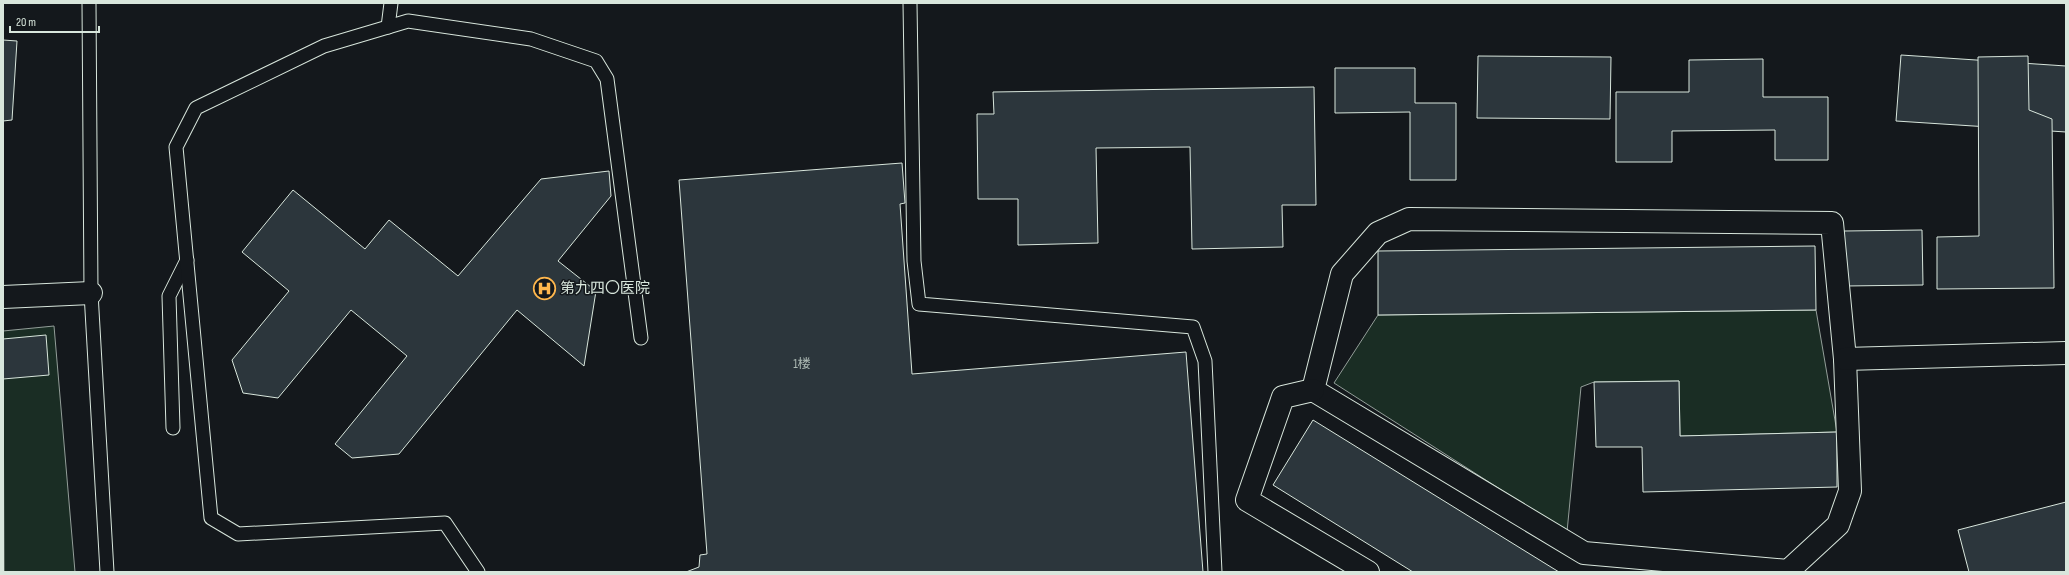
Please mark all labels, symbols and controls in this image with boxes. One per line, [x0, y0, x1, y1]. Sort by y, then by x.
scale bar [10, 8, 99, 34]
text: 20 m [16, 15, 36, 30]
hospital icon: 第九四〇医院 [531, 275, 557, 301]
place label: 第九四〇医院 [560, 279, 650, 298]
house number: 1楼 [793, 356, 811, 372]

